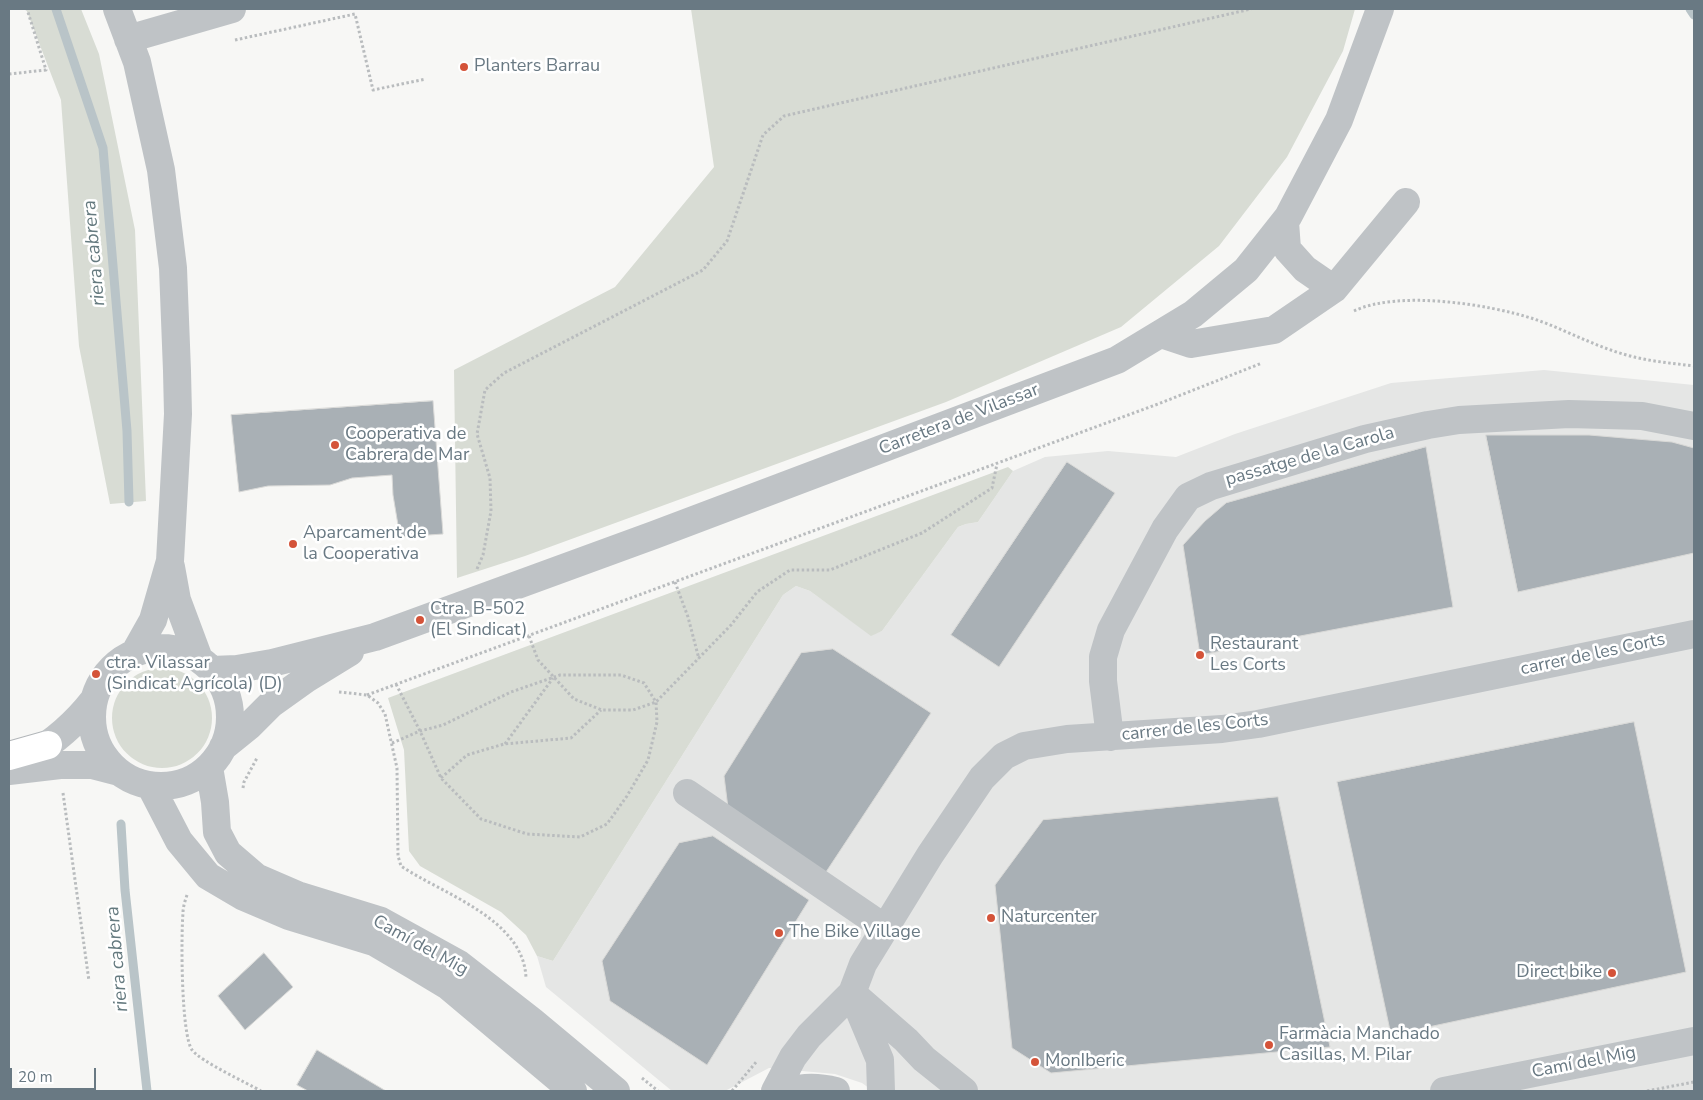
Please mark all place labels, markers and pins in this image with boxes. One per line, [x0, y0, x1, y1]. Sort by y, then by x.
place label: Planters Barrau [474, 56, 600, 78]
marker: Planters Barrau [458, 61, 470, 73]
place label: Cooperativa de Cabrera de Mar [345, 424, 469, 466]
marker: Cooperativa de Cabrera de Mar [329, 439, 341, 451]
place label: Aparcament de la Cooperativa [303, 523, 426, 566]
marker: Aparcament de la Cooperativa [287, 538, 299, 550]
place label: Ctra. B-502 (El Sindicat) [430, 599, 528, 642]
marker: Ctra. B-502 (El Sindicat) [414, 614, 426, 626]
place label: Restaurant Les Corts [1210, 634, 1298, 676]
marker: Restaurant Les Corts [1194, 649, 1206, 661]
place label: ctra. Vilassar (Sindicat Agrícola) (D) [106, 653, 283, 696]
marker: ctra. Vilassar (Sindicat Agrícola) (D) [90, 668, 102, 680]
place label: Naturcenter [1001, 907, 1097, 929]
marker: Naturcenter [985, 912, 997, 924]
place label: The Bike Village [789, 922, 920, 944]
marker: The Bike Village [773, 927, 785, 939]
place label: Direct bike [1516, 962, 1602, 984]
marker: Direct bike [1606, 967, 1618, 979]
place label: Farmàcia Manchado Casillas, M. Pilar [1279, 1024, 1440, 1066]
marker: Farmàcia Manchado Casillas, M. Pilar [1263, 1039, 1275, 1051]
place label: MonIberic [1045, 1051, 1124, 1073]
marker: MonIberic [1029, 1056, 1041, 1068]

